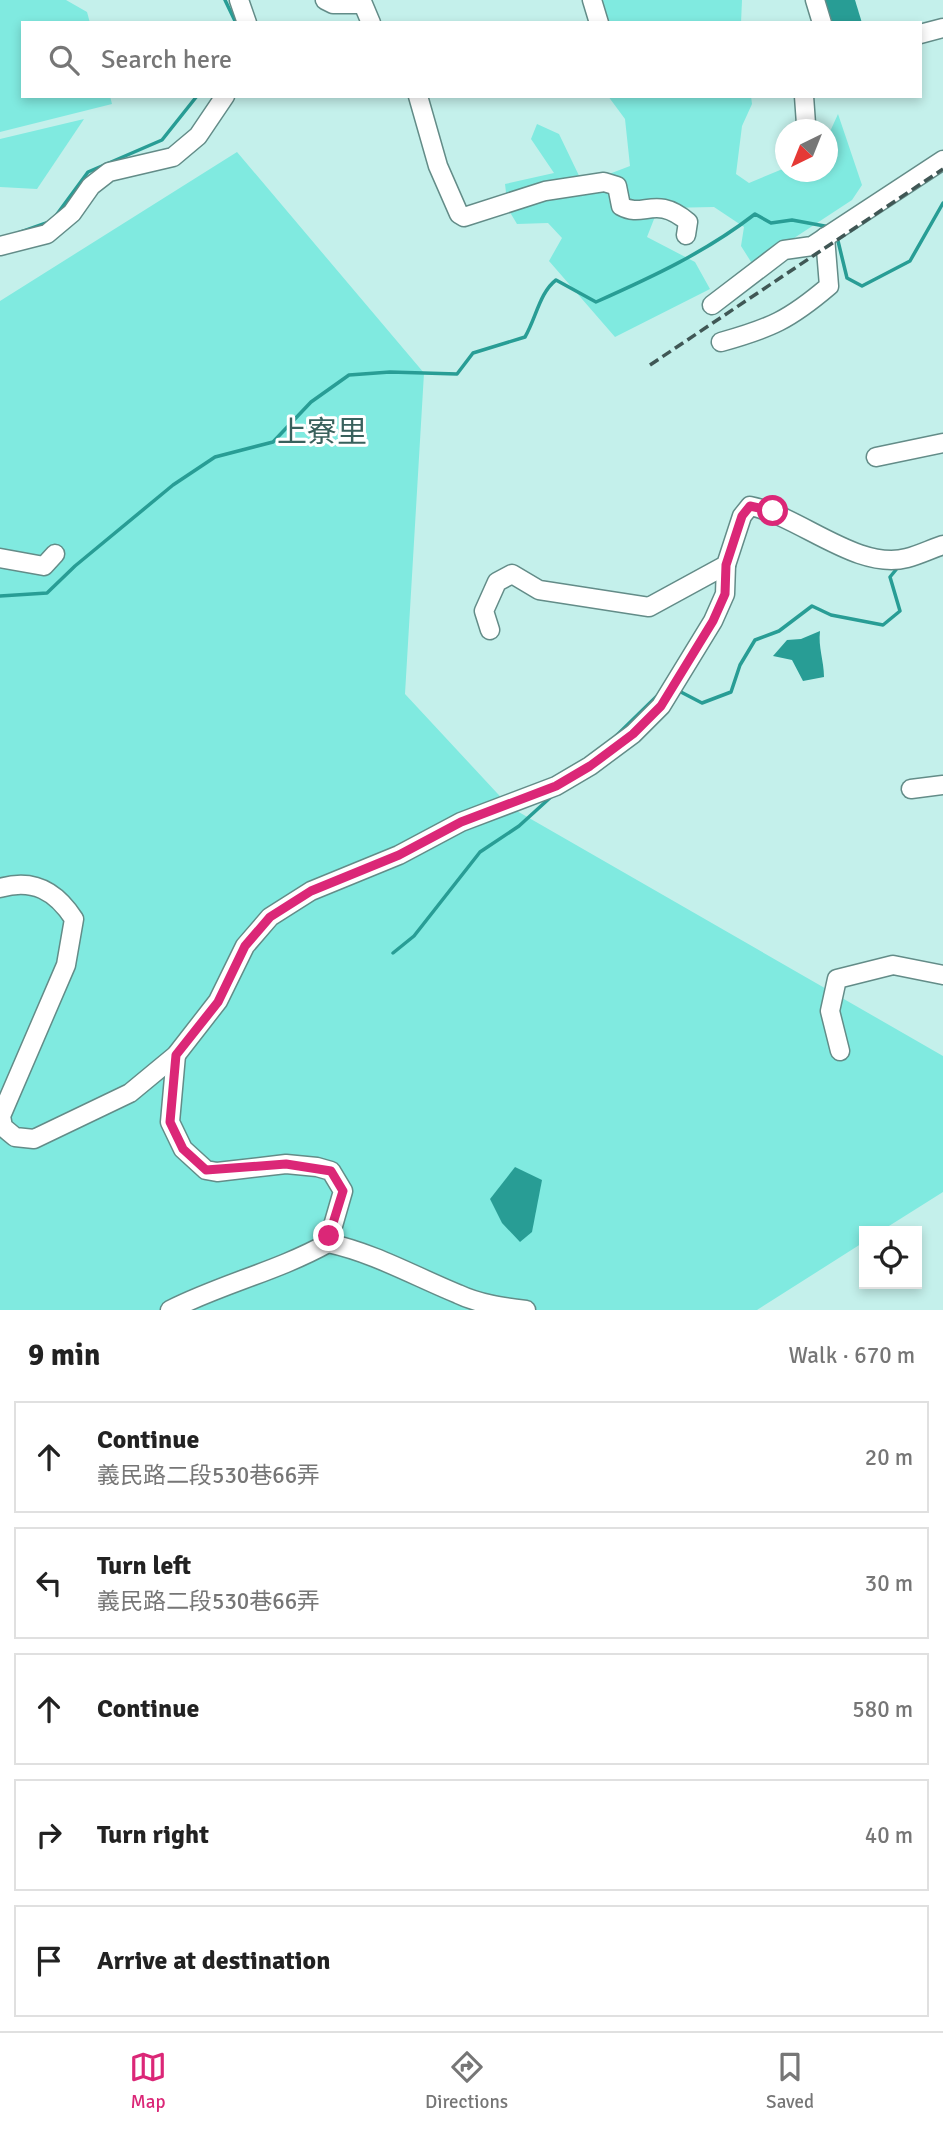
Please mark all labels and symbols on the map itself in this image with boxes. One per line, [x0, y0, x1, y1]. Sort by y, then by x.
north arrow [775, 119, 838, 182]
district label: 上寮里 [277, 414, 367, 451]
route start [757, 495, 788, 526]
route end [313, 1220, 344, 1251]

